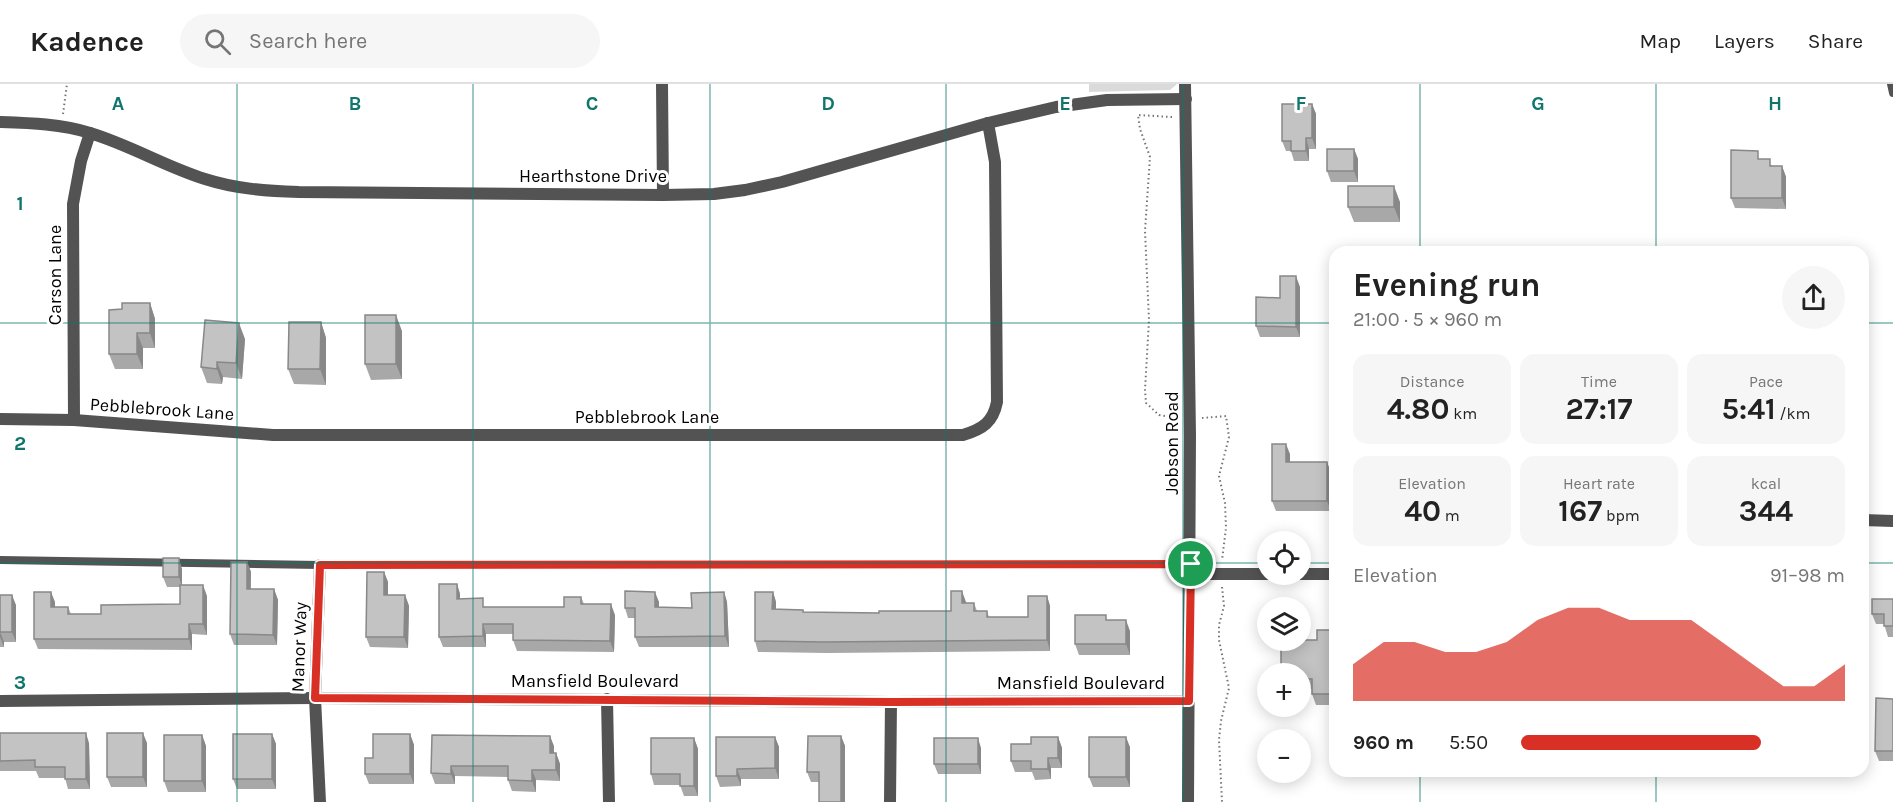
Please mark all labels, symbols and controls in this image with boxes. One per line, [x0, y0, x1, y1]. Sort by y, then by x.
search box [180, 14, 600, 68]
text: Kadence [30, 25, 144, 58]
icon: search [201, 25, 234, 58]
text: Search here [249, 28, 367, 54]
text: Map [1639, 29, 1681, 53]
text: Layers [1714, 29, 1775, 53]
text: Share [1808, 29, 1863, 53]
text: A [112, 92, 125, 115]
text: B [349, 92, 361, 115]
text: C [586, 92, 598, 115]
text: D [821, 92, 835, 115]
text: E [1059, 92, 1071, 115]
text: F [1296, 92, 1307, 115]
text: G [1531, 92, 1545, 115]
text: H [1768, 92, 1782, 115]
street label: Hearthstone Drive [519, 165, 667, 187]
text: 1 [16, 192, 24, 215]
street label: Carson Lane [44, 225, 66, 325]
text: Evening run [1353, 266, 1541, 304]
button: share [1782, 266, 1845, 329]
text: 21:00 · 5 × 960 m [1353, 308, 1502, 331]
text: Distance [1400, 372, 1464, 391]
text: Time [1581, 372, 1617, 391]
text: Pace [1749, 372, 1783, 391]
street label: Jobson Road [1161, 391, 1183, 495]
text: 4.80 [1387, 391, 1449, 427]
text: 27:17 [1566, 391, 1632, 427]
text: 5:41 [1722, 391, 1776, 427]
street label: Pebblebrook Lane [89, 393, 235, 425]
text: km [1449, 404, 1477, 423]
text: /km [1776, 404, 1810, 423]
street label: Pebblebrook Lane [575, 406, 719, 428]
text: 2 [14, 432, 26, 455]
text: Elevation [1398, 474, 1466, 493]
text: Heart rate [1563, 474, 1635, 493]
text: kcal [1751, 474, 1781, 493]
text: 40 [1404, 493, 1441, 529]
text: 167 [1558, 493, 1602, 529]
text: 344 [1739, 493, 1793, 529]
text: m [1441, 506, 1460, 525]
text: bpm [1602, 506, 1640, 525]
map controls [1257, 531, 1311, 783]
button: locate [1257, 531, 1311, 585]
pin [1165, 538, 1216, 589]
icon: arrive [1174, 547, 1207, 580]
text: Elevation [1353, 564, 1438, 587]
text: 91–98 m [1770, 564, 1845, 587]
button: layers [1257, 597, 1311, 651]
street label: Manor Way [286, 601, 312, 693]
button: + [1257, 663, 1311, 717]
street label: Mansfield Boulevard [511, 670, 679, 692]
text: 3 [14, 671, 26, 694]
street label: Mansfield Boulevard [997, 672, 1165, 694]
button: − [1257, 729, 1311, 783]
text: 960 m [1353, 731, 1414, 754]
text: 5:50 [1449, 731, 1488, 754]

